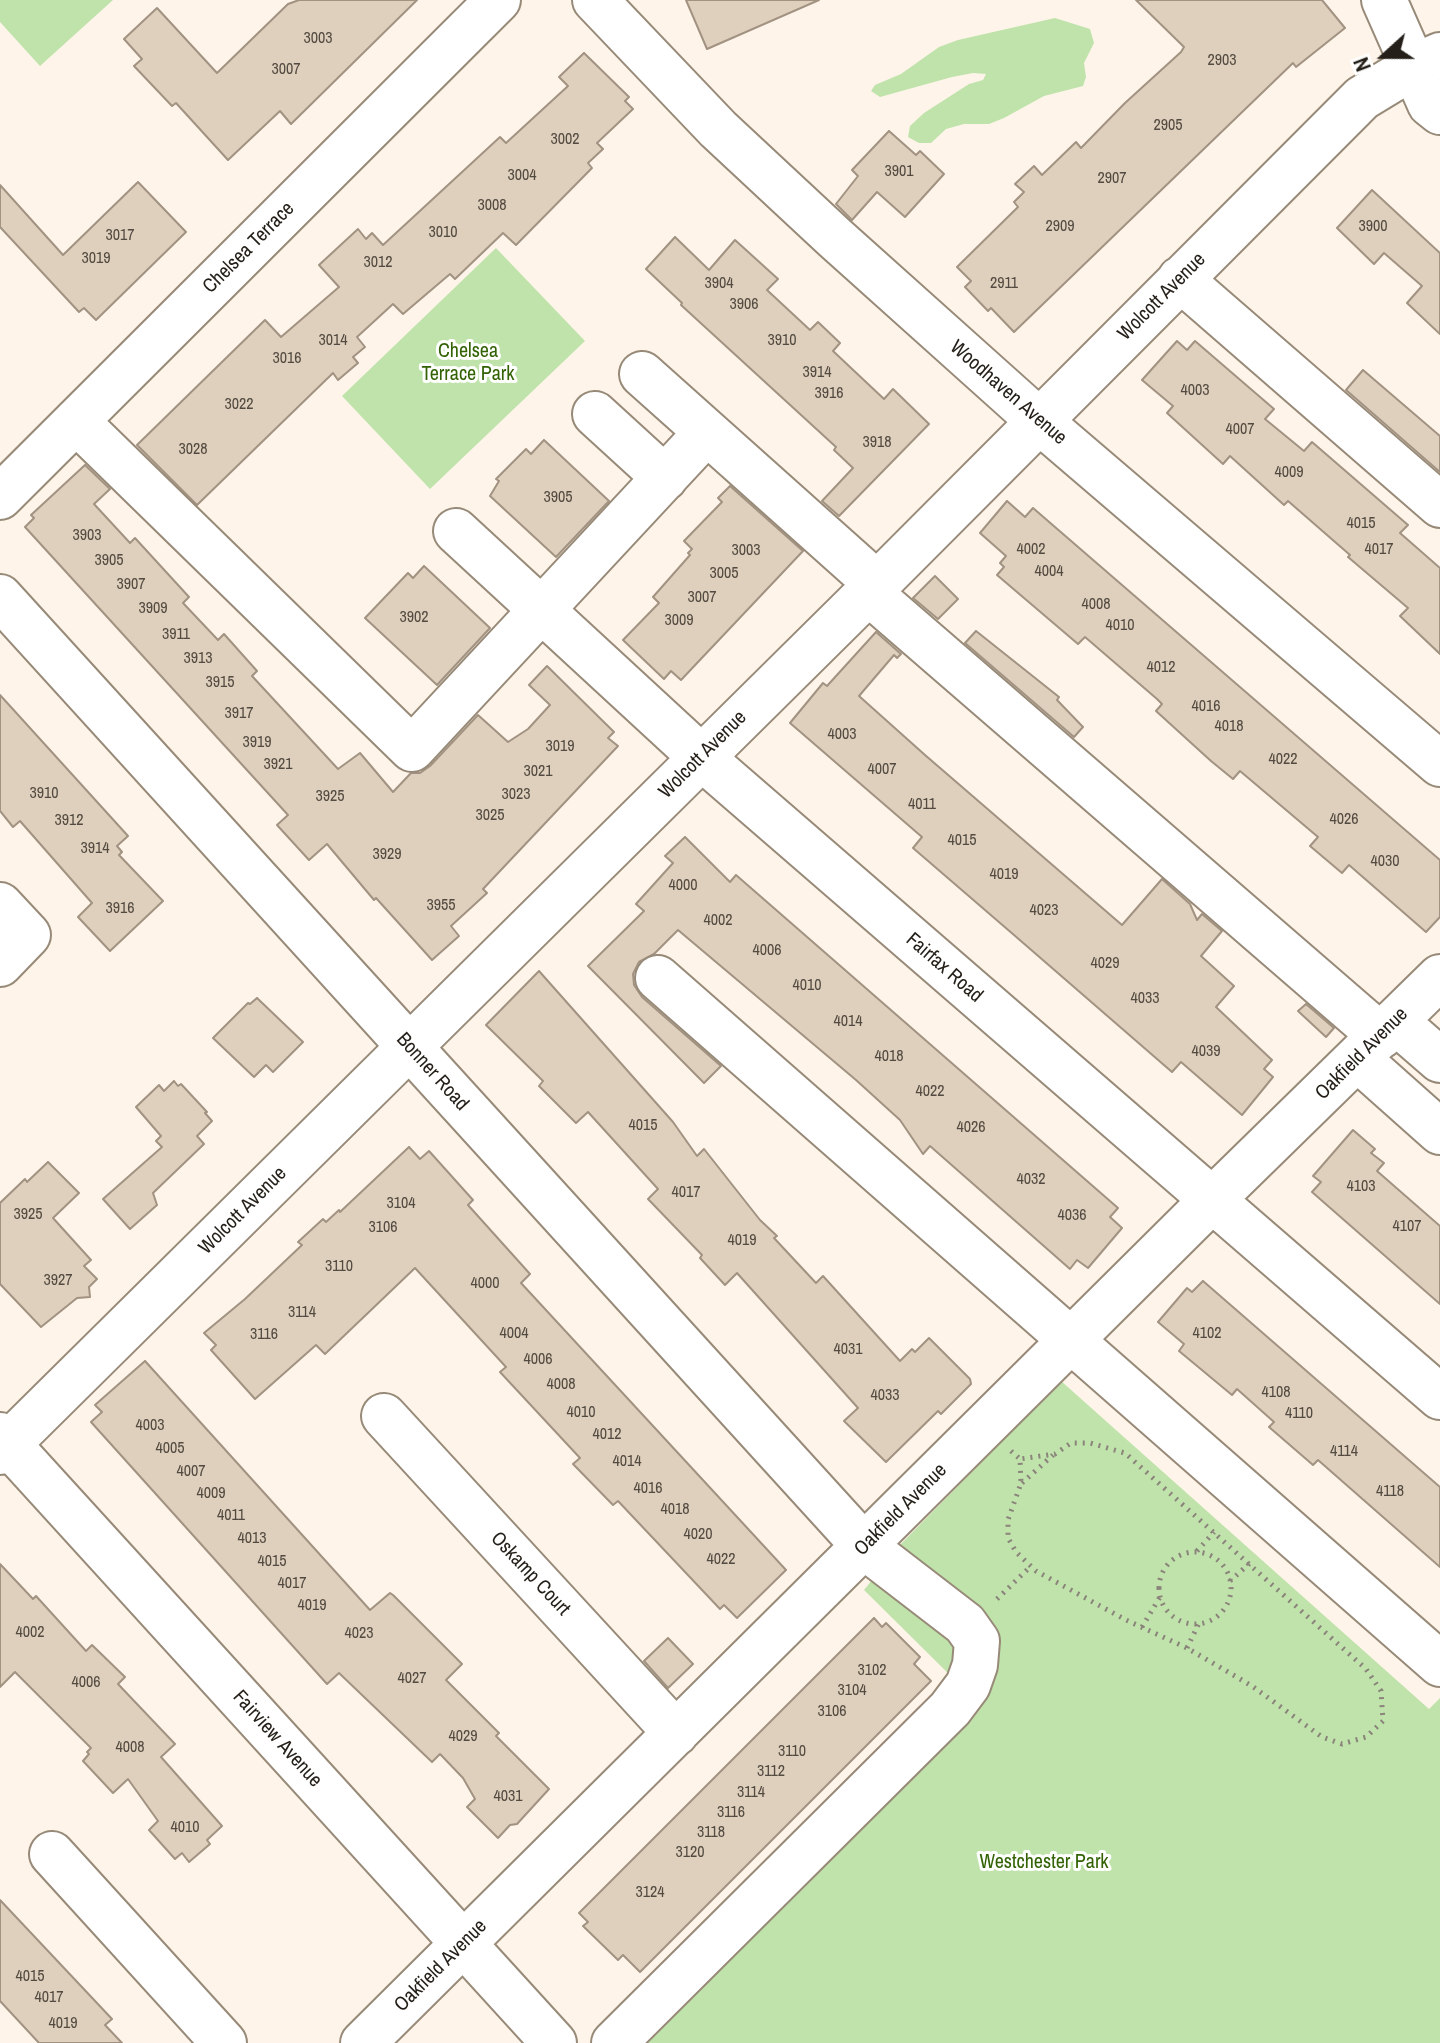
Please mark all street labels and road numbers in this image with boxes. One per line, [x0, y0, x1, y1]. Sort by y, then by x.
street label: Chelsea Terrace [198, 197, 300, 299]
street label: Wolcott Avenue [1113, 248, 1211, 346]
street label: Woodhaven Avenue [945, 336, 1071, 450]
street label: Wolcott Avenue [654, 706, 752, 804]
street label: Fairfax Road [901, 928, 987, 1008]
street label: Oakfield Avenue [1311, 1003, 1413, 1105]
street label: Bonner Road [391, 1028, 473, 1116]
street label: Wolcott Avenue [194, 1162, 292, 1260]
street label: Oakfield Avenue [850, 1459, 952, 1561]
street label: Oskamp Court [485, 1527, 575, 1621]
street label: Fairview Avenue [227, 1686, 327, 1792]
street label: Oakfield Avenue [390, 1915, 492, 2017]

